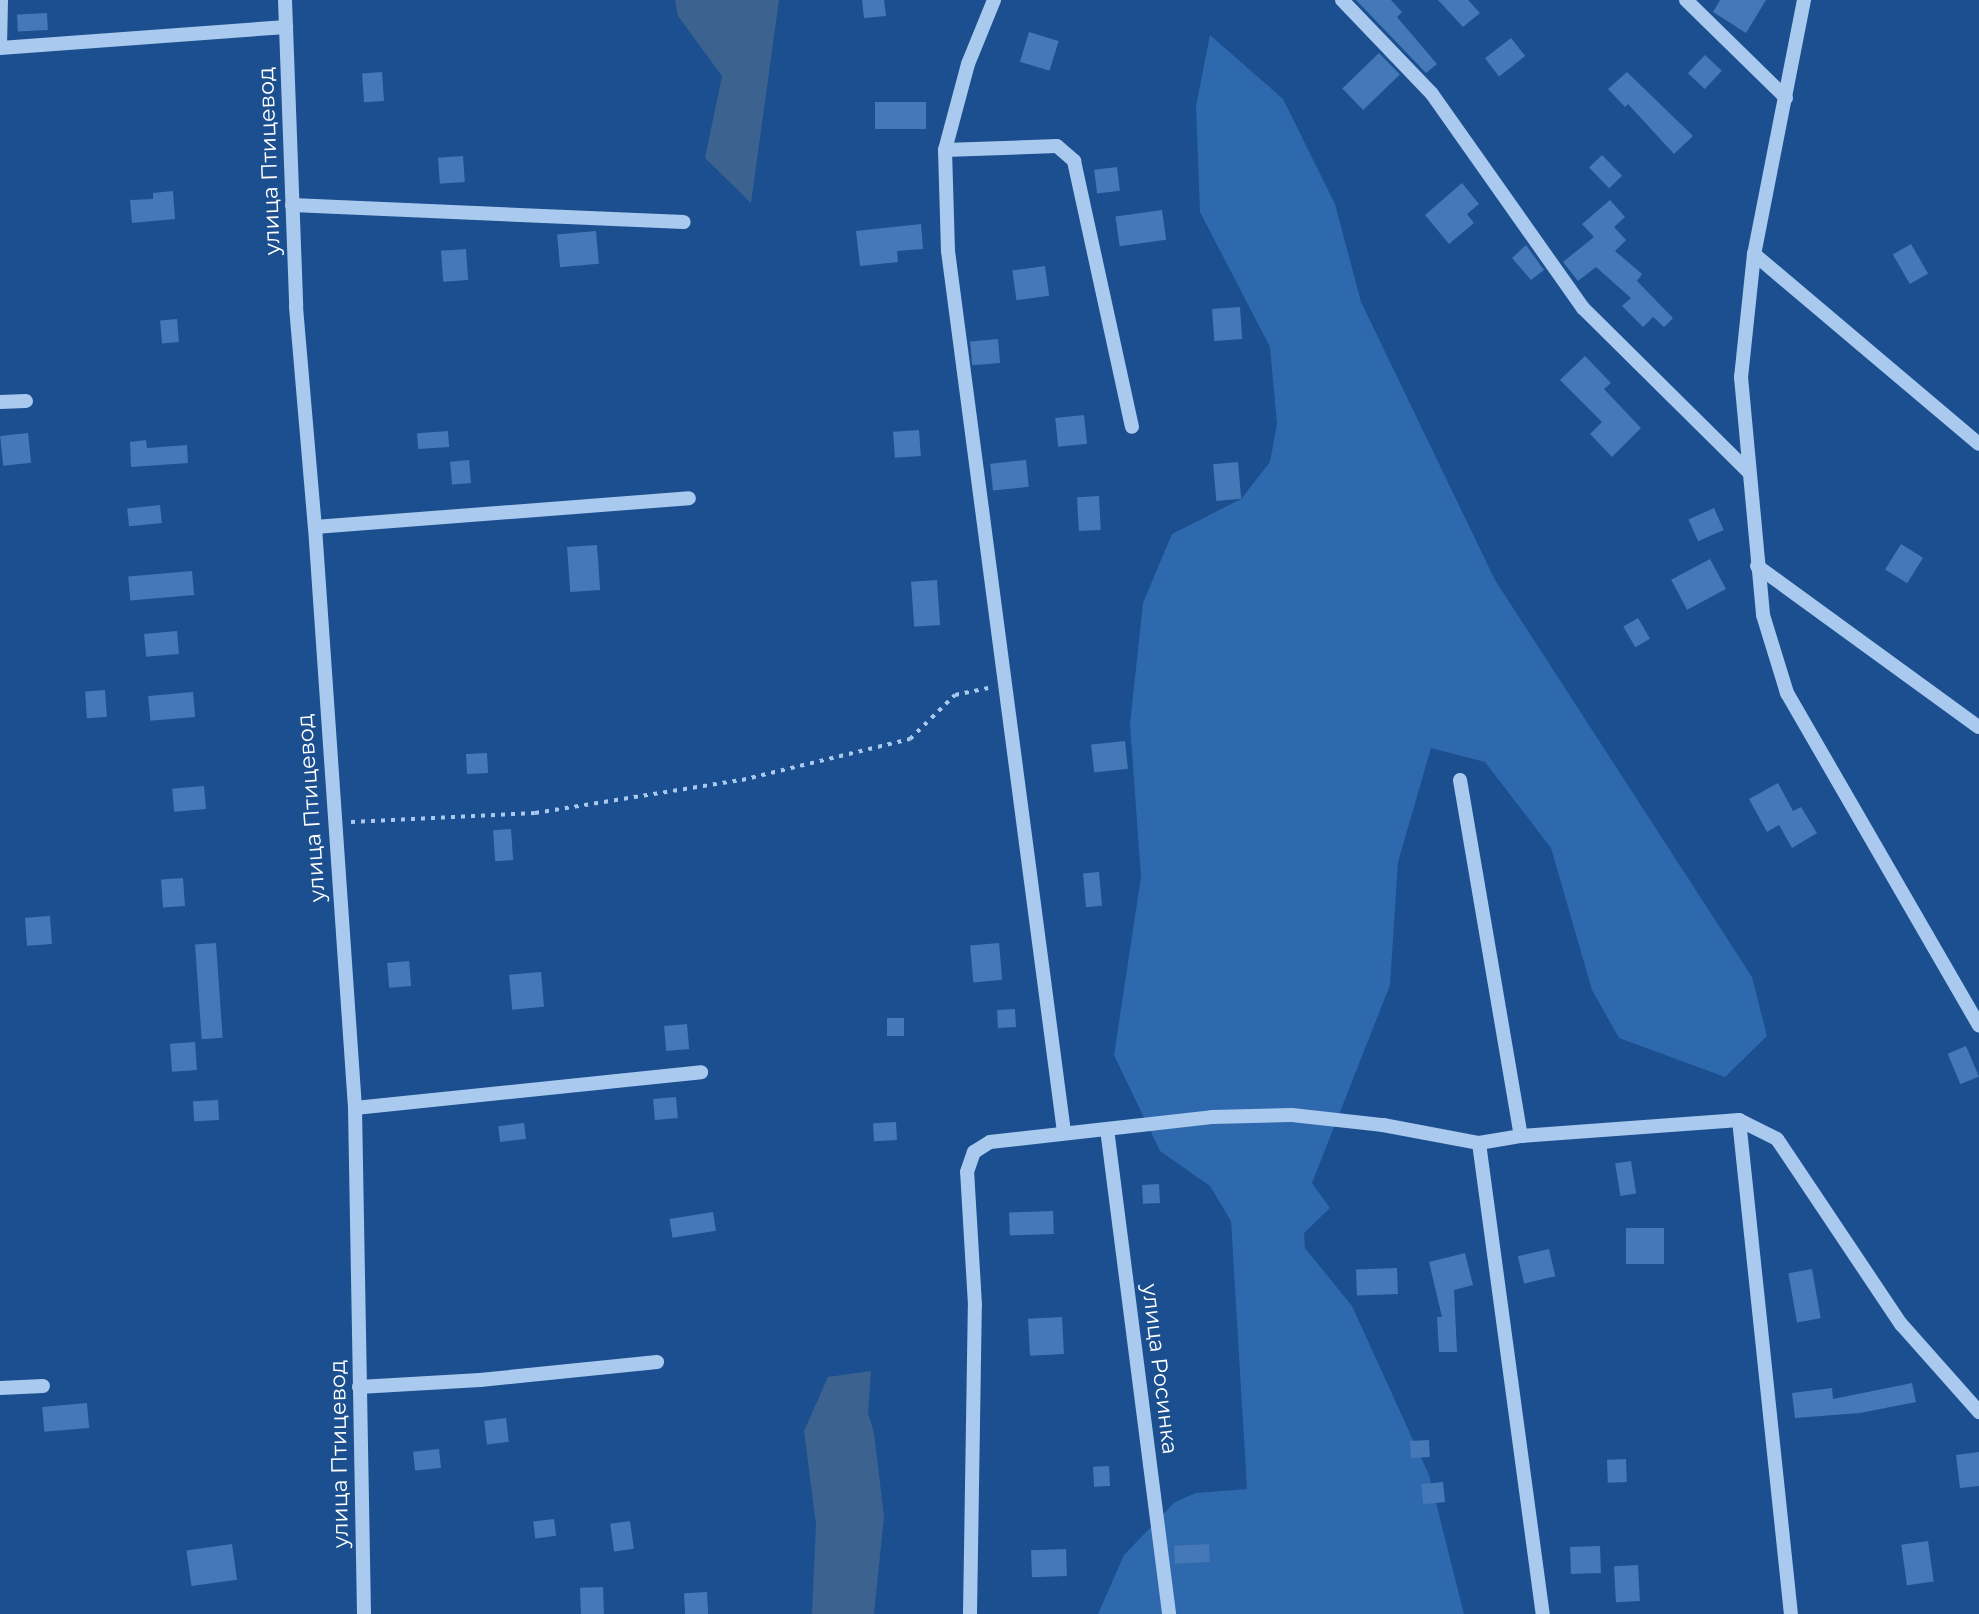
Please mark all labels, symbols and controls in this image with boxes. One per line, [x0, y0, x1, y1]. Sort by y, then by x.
street label: улица Птицевод [253, 66, 285, 256]
street label: улица Птицевод [291, 713, 331, 903]
street label: улица Росинка [1136, 1282, 1184, 1456]
street label: улица Птицевод [324, 1360, 354, 1548]

